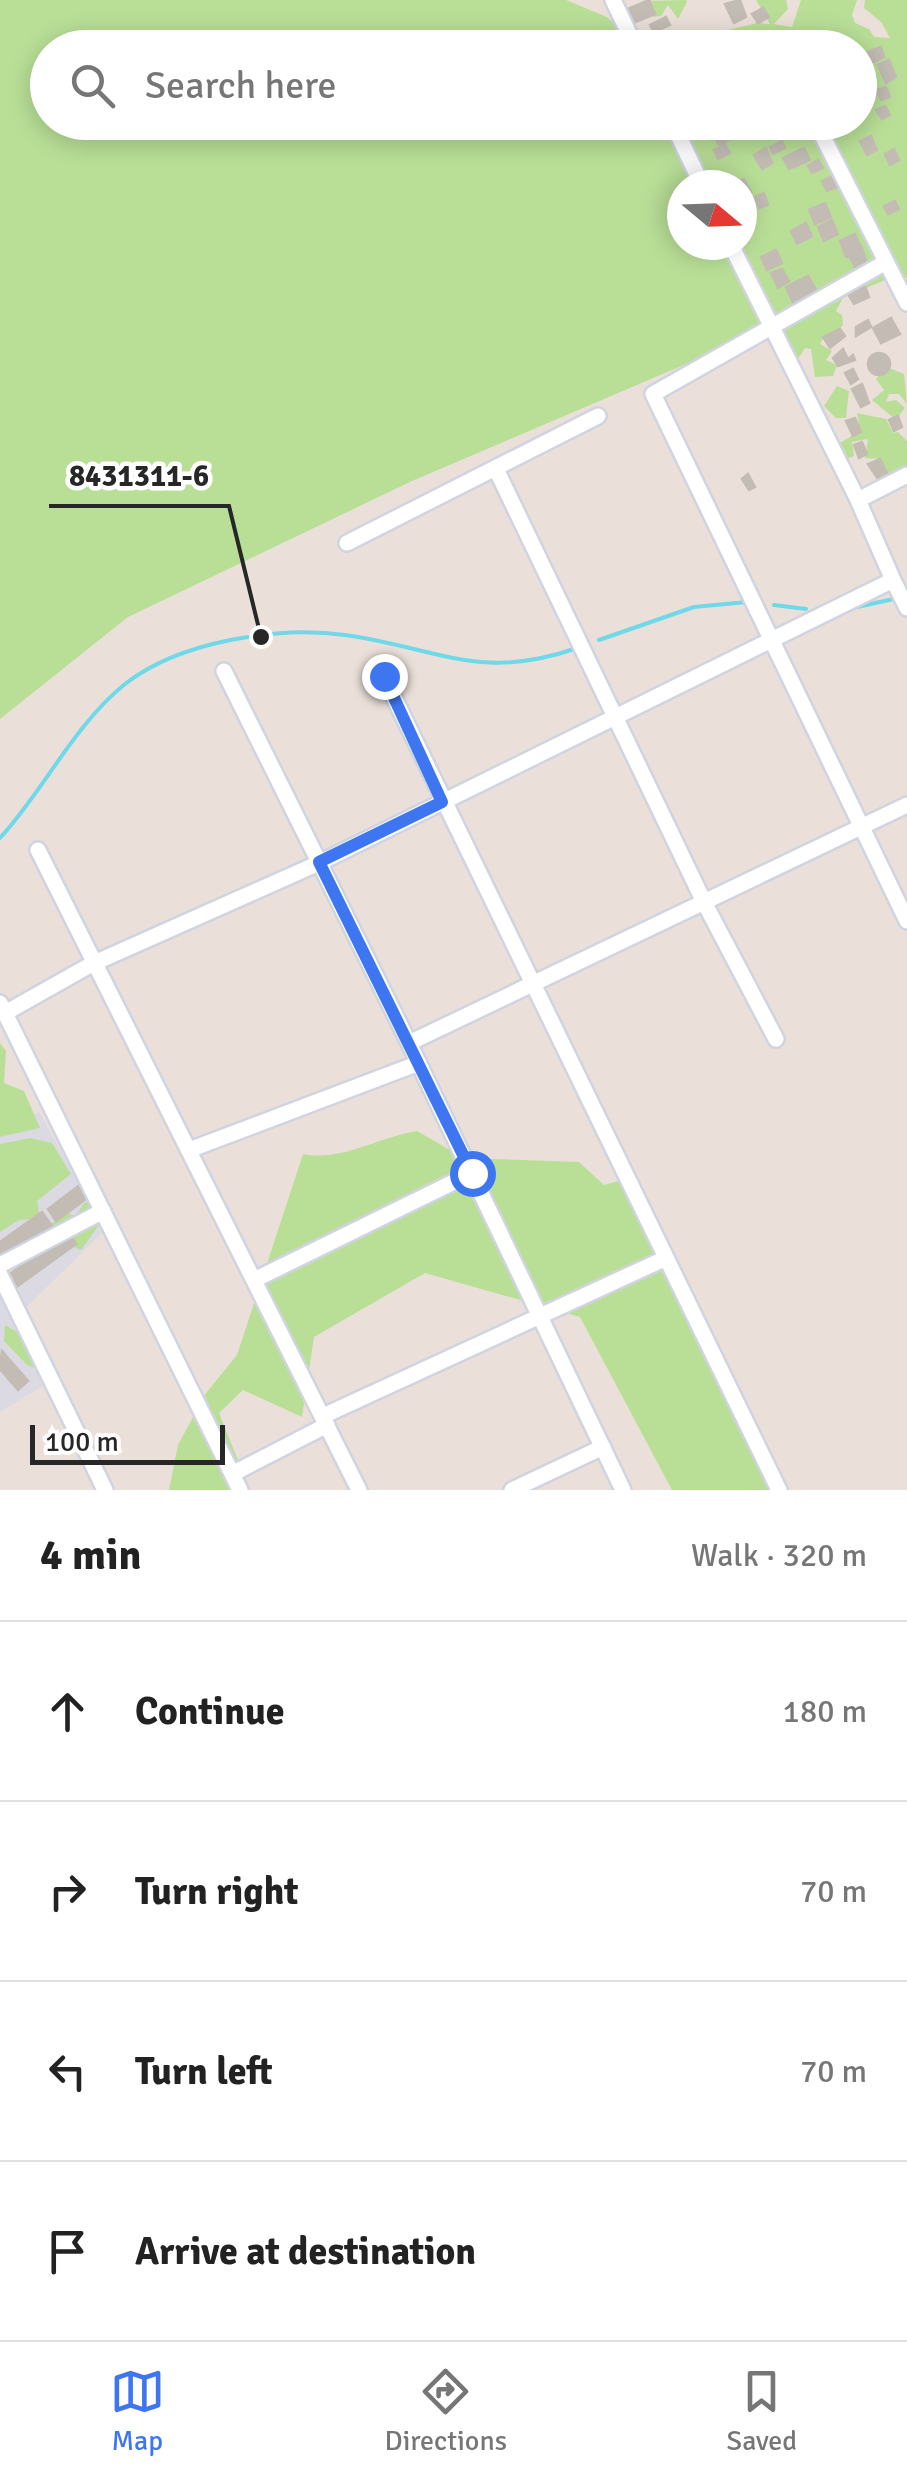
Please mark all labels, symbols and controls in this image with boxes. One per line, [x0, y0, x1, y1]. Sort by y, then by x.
search box [30, 30, 877, 140]
icon: search [65, 58, 120, 113]
text: Search here [145, 62, 337, 109]
north arrow [667, 170, 757, 260]
callout: 8431311-6 [49, 446, 229, 506]
text: 8431311-6 [69, 458, 209, 495]
route end [362, 654, 408, 700]
route start [450, 1151, 496, 1197]
scale bar [30, 1420, 225, 1464]
text: 100 m [45, 1425, 119, 1459]
text: 4 min [40, 1530, 141, 1581]
text: Walk · 320 m [691, 1536, 867, 1575]
icon: ahead [40, 1684, 95, 1739]
text: Continue [135, 1688, 285, 1735]
text: 180 m [783, 1692, 867, 1731]
icon: right [40, 1864, 95, 1919]
text: Turn right [135, 1868, 299, 1915]
text: 70 m [800, 1872, 867, 1911]
icon: left [40, 2044, 95, 2099]
text: Turn left [135, 2048, 273, 2095]
text: 70 m [800, 2052, 867, 2091]
icon: arrive [40, 2224, 95, 2279]
text: Arrive at destination [135, 2228, 476, 2275]
tab: Map [110, 2364, 165, 2458]
tab: Directions [385, 2364, 507, 2458]
tab: Saved [727, 2364, 797, 2458]

